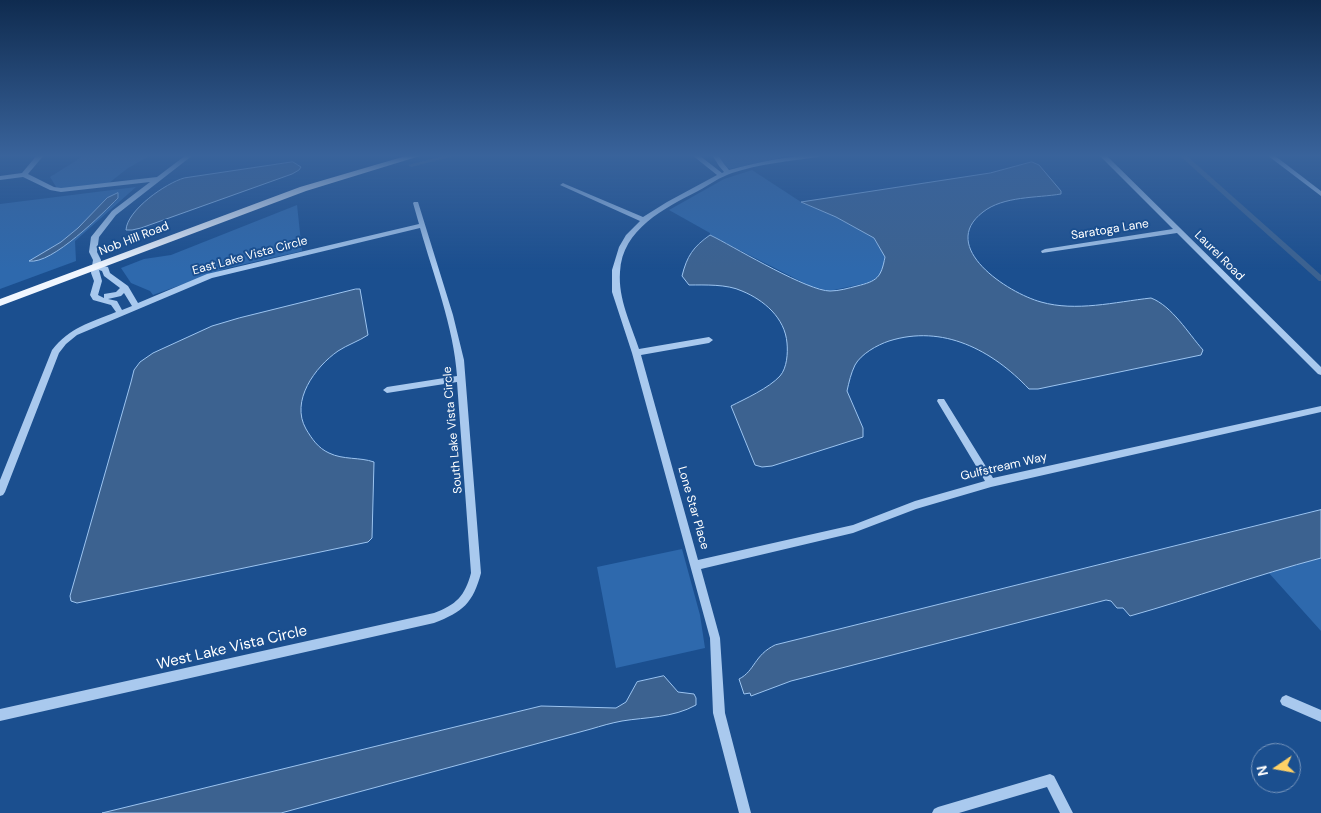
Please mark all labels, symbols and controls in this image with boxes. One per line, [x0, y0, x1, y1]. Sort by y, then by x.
street label: Saratoga Lane [1070, 217, 1150, 243]
street label: Nob Hill Road [97, 219, 171, 259]
street label: Laurel Road [1191, 228, 1247, 284]
street label: East Lake Vista Circle [191, 234, 309, 278]
street label: South Lake Vista Circle [440, 366, 466, 494]
street label: Gulfstream Way [959, 450, 1049, 484]
street label: Lone Star Place [674, 465, 712, 551]
street label: West Lake Vista Circle [155, 622, 309, 674]
north arrow [1251, 743, 1301, 793]
text: N [1252, 764, 1272, 778]

